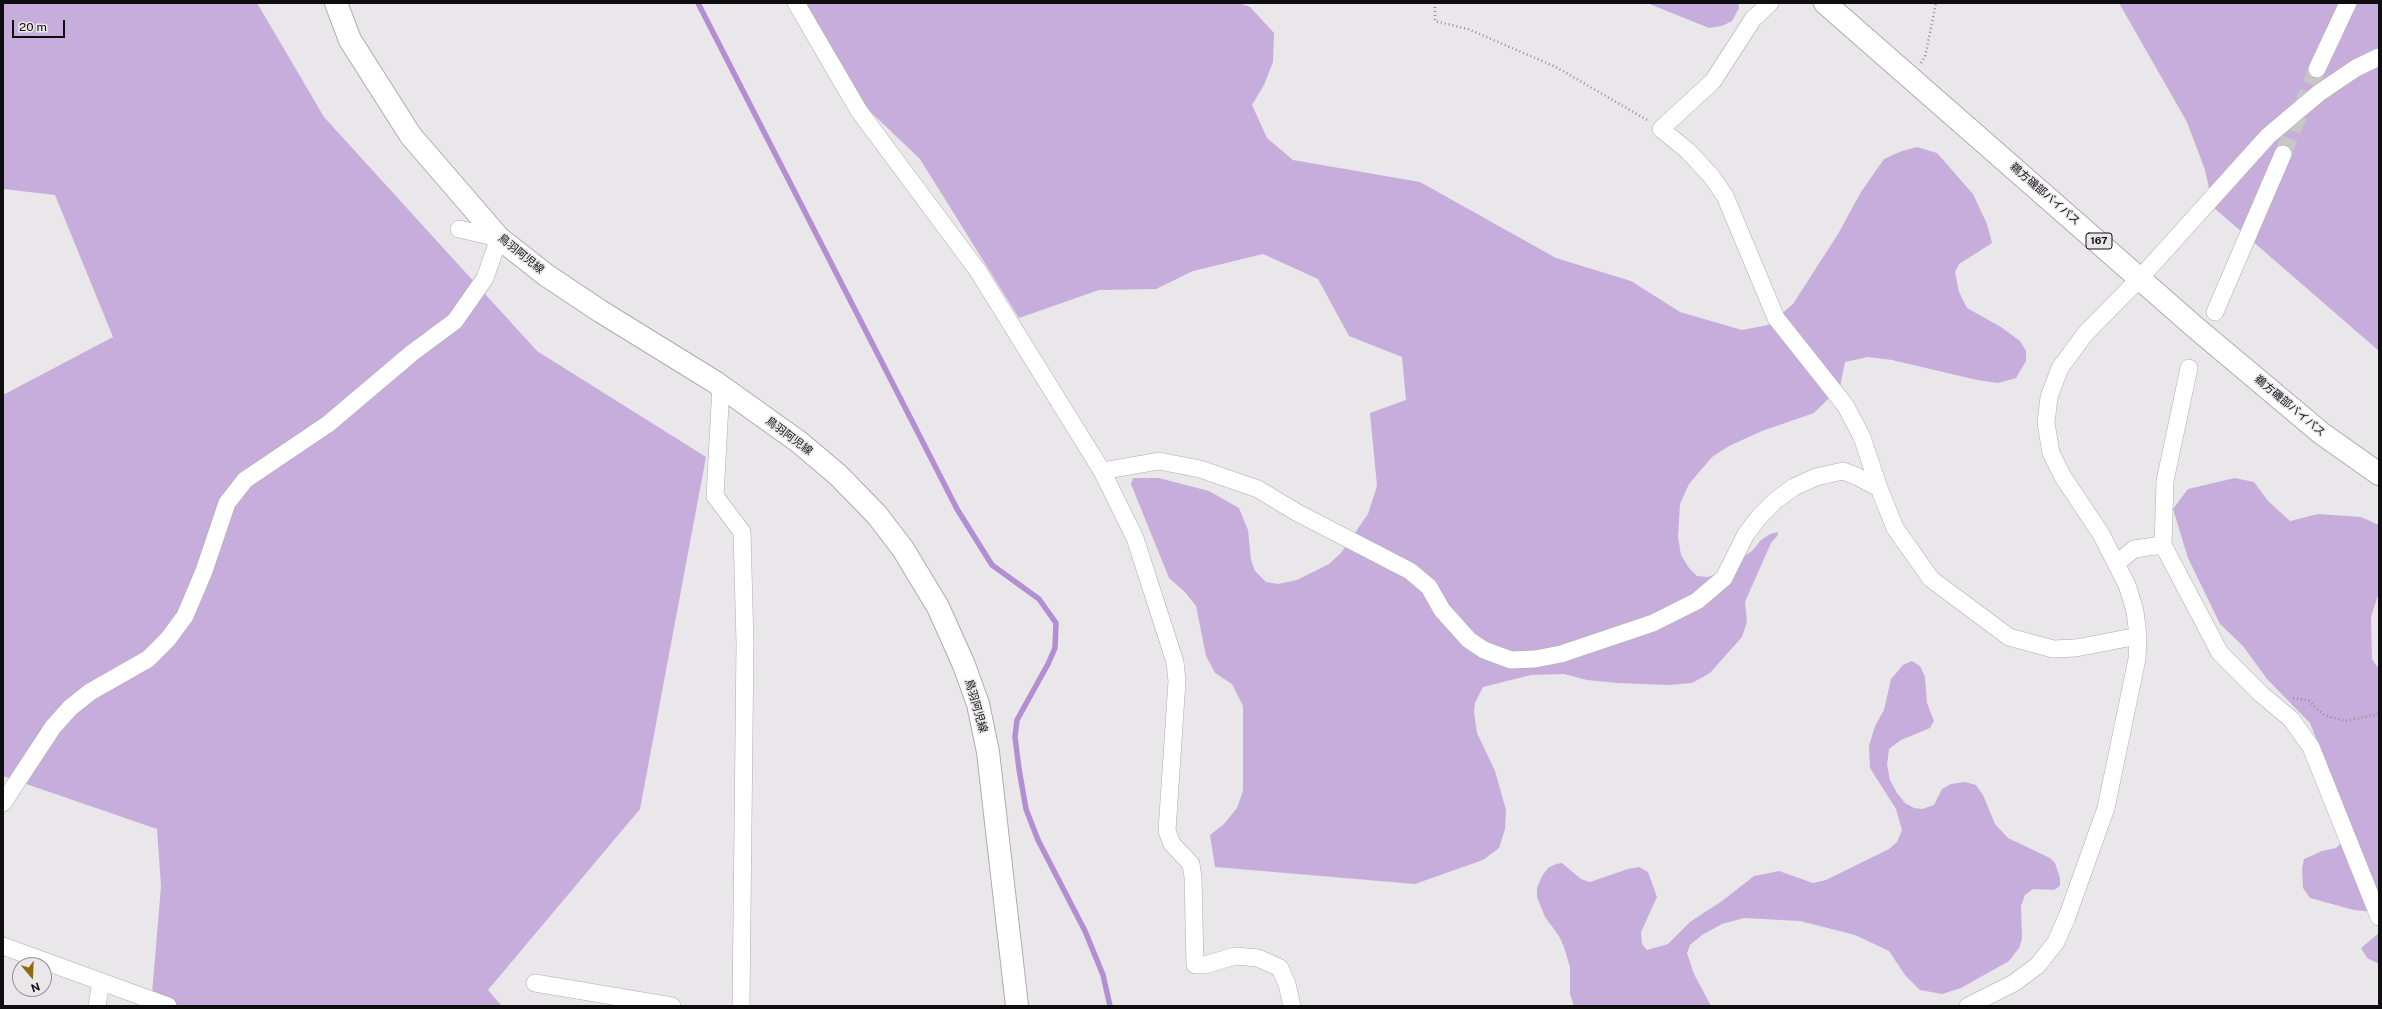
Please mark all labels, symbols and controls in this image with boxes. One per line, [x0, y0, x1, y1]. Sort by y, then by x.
scale bar [14, 12, 67, 38]
text: 20 m [19, 20, 47, 34]
street label: 鵜方磯部バイパス [2007, 160, 2083, 228]
street label: 鳥羽阿児線 [495, 232, 547, 276]
road number: 167 [2086, 233, 2112, 249]
street label: 鵜方磯部バイパス [2252, 373, 2328, 439]
street label: 鳥羽阿児線 [763, 414, 815, 458]
street label: 鳥羽阿児線 [962, 678, 990, 734]
north arrow [12, 957, 52, 997]
text: N [30, 980, 42, 994]

